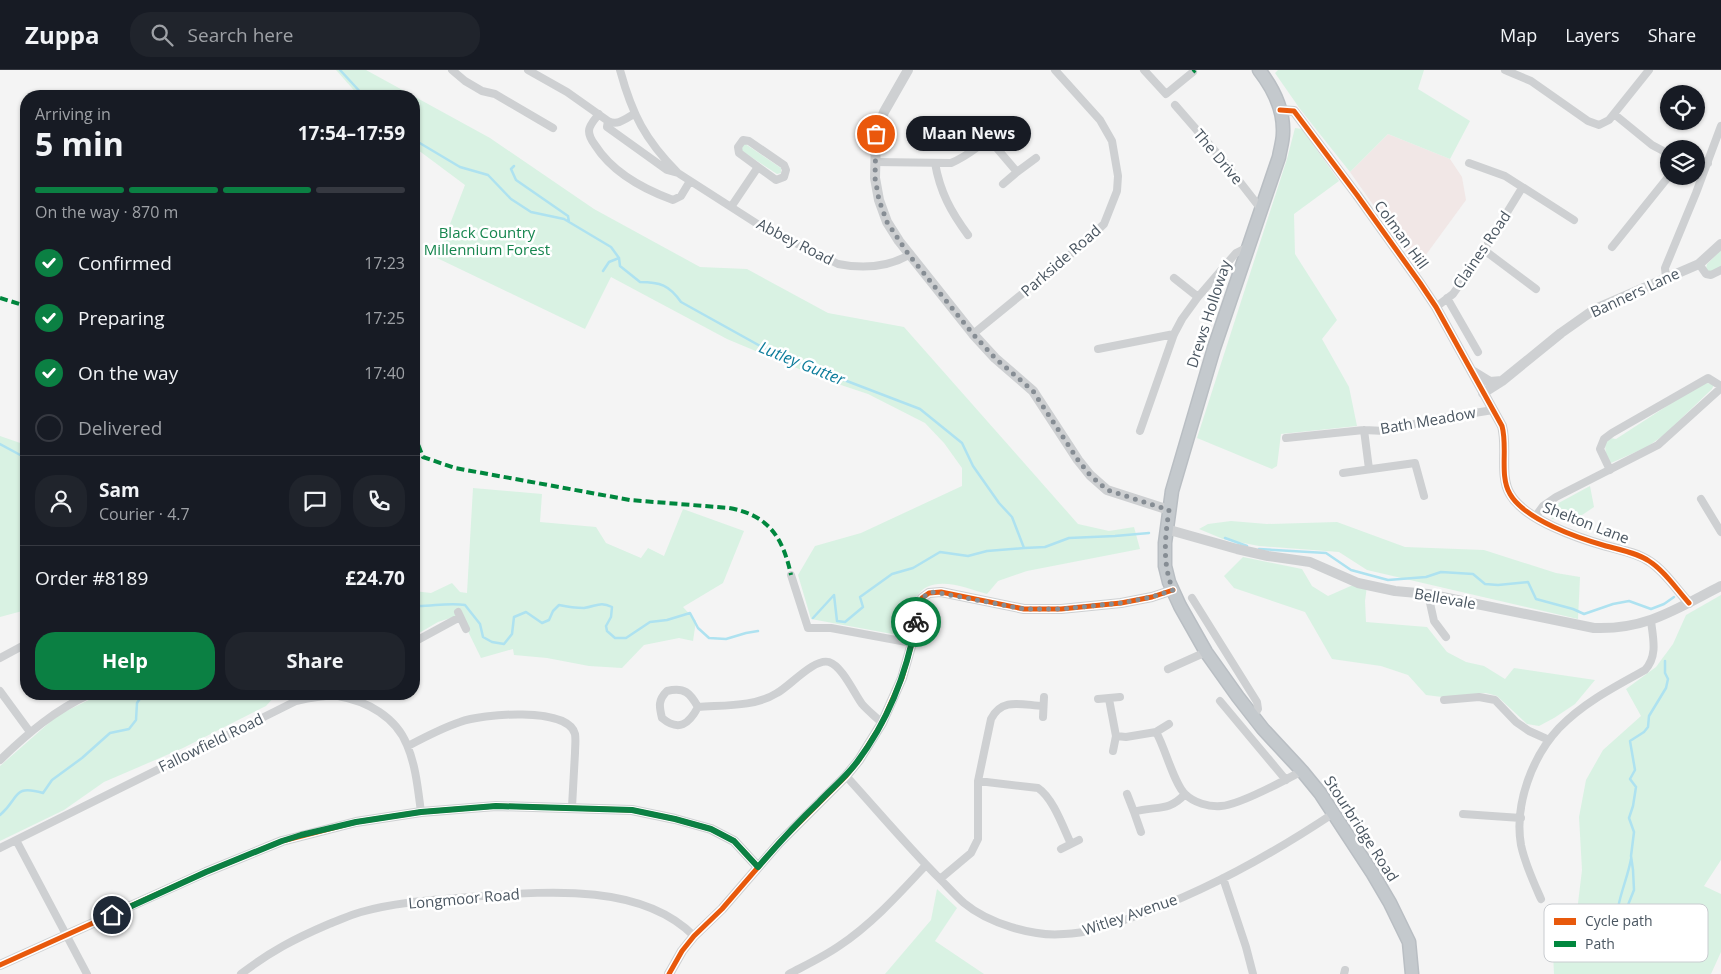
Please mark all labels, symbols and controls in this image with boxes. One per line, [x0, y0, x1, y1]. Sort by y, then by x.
search box [130, 12, 480, 57]
text: Zuppa [25, 18, 100, 51]
icon: search [148, 21, 176, 49]
text: Search here [188, 22, 293, 48]
text: Map [1500, 23, 1537, 47]
text: Layers [1565, 23, 1620, 47]
text: Share [1648, 23, 1696, 47]
map controls [1660, 85, 1705, 185]
button: locate [1660, 85, 1705, 130]
text: Arriving in [35, 103, 111, 125]
pin [855, 113, 897, 155]
callout: Maan News [906, 116, 1031, 152]
text: 17:54–17:59 [298, 120, 405, 146]
icon: bag [862, 120, 890, 148]
text: 5 min [35, 122, 124, 165]
text: Maan News [922, 122, 1015, 144]
street label: The Drive [1190, 124, 1248, 188]
button: layers [1660, 140, 1705, 185]
street label: Colman Hill [1370, 196, 1433, 273]
text: On the way · 870 m [35, 201, 178, 223]
street label: Claines Road [1448, 207, 1515, 292]
street label: Abbey Road [754, 213, 837, 269]
street label: Parkside Road [1016, 220, 1104, 300]
park label: Black Country Millennium Forest [424, 222, 550, 259]
icon: check [35, 249, 63, 277]
text: Confirmed [78, 250, 172, 276]
text: 17:23 [364, 252, 405, 274]
street label: Drews Holloway [1181, 257, 1235, 370]
street label: Banners Lane [1587, 263, 1682, 321]
icon: check [35, 304, 63, 332]
text: Preparing [78, 305, 165, 331]
text: 17:25 [364, 307, 405, 329]
water label: Lutley Gutter [756, 336, 849, 390]
icon: check [35, 359, 63, 387]
text: On the way [78, 360, 178, 386]
text: 17:40 [364, 362, 405, 384]
street label: Bath Meadow [1379, 402, 1477, 438]
text: Delivered [78, 415, 162, 441]
button: person [35, 475, 87, 527]
button: chat [289, 475, 341, 527]
button: phone [353, 475, 405, 527]
text: Sam [99, 477, 140, 503]
street label: Shelton Lane [1540, 496, 1632, 548]
text: Courier · 4.7 [99, 503, 190, 525]
text: Order #8189 [35, 565, 148, 591]
text: £24.70 [345, 565, 405, 591]
street label: Bellevale [1413, 583, 1478, 613]
courier [891, 597, 941, 647]
icon: bike [902, 608, 930, 636]
button: Help [35, 632, 215, 690]
button: Share [225, 632, 405, 690]
street label: Fallowfield Road [155, 708, 266, 776]
street label: Stourbridge Road [1320, 772, 1404, 885]
street label: Longmoor Road [407, 883, 521, 913]
street label: Witley Avenue [1080, 889, 1180, 940]
pin [91, 894, 133, 936]
icon: home [98, 901, 126, 929]
legend [1544, 904, 1708, 962]
text: Cycle path [1585, 911, 1653, 930]
text: Path [1585, 934, 1615, 953]

